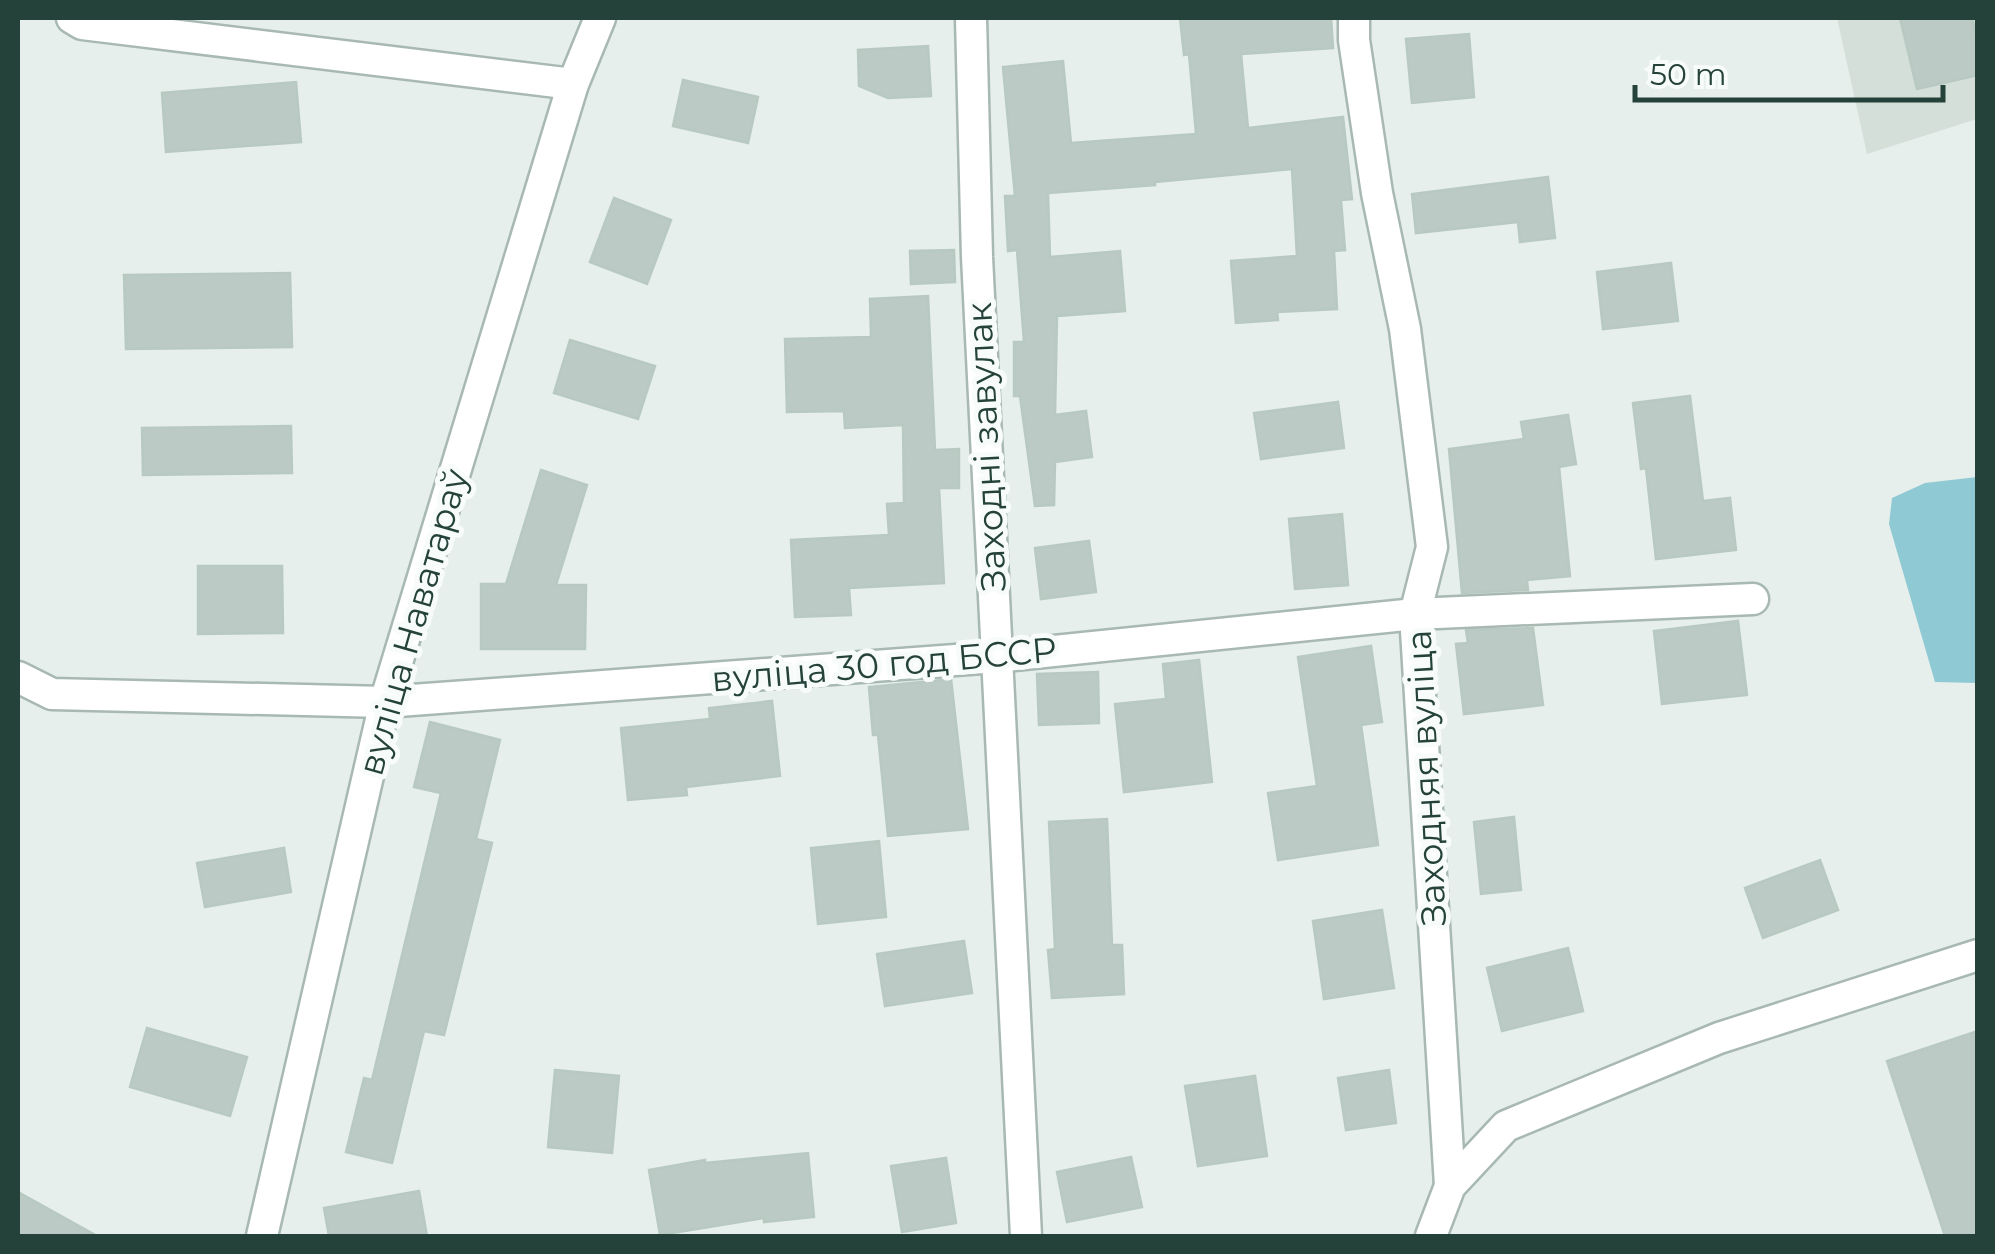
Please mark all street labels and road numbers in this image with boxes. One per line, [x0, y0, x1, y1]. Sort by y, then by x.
street label: Заходні завулак [957, 301, 1015, 593]
street label: вуліца Наватараў [349, 463, 477, 780]
street label: вуліца 30 год БССР [710, 627, 1058, 701]
street label: Заходняя вуліца [1397, 629, 1455, 927]

